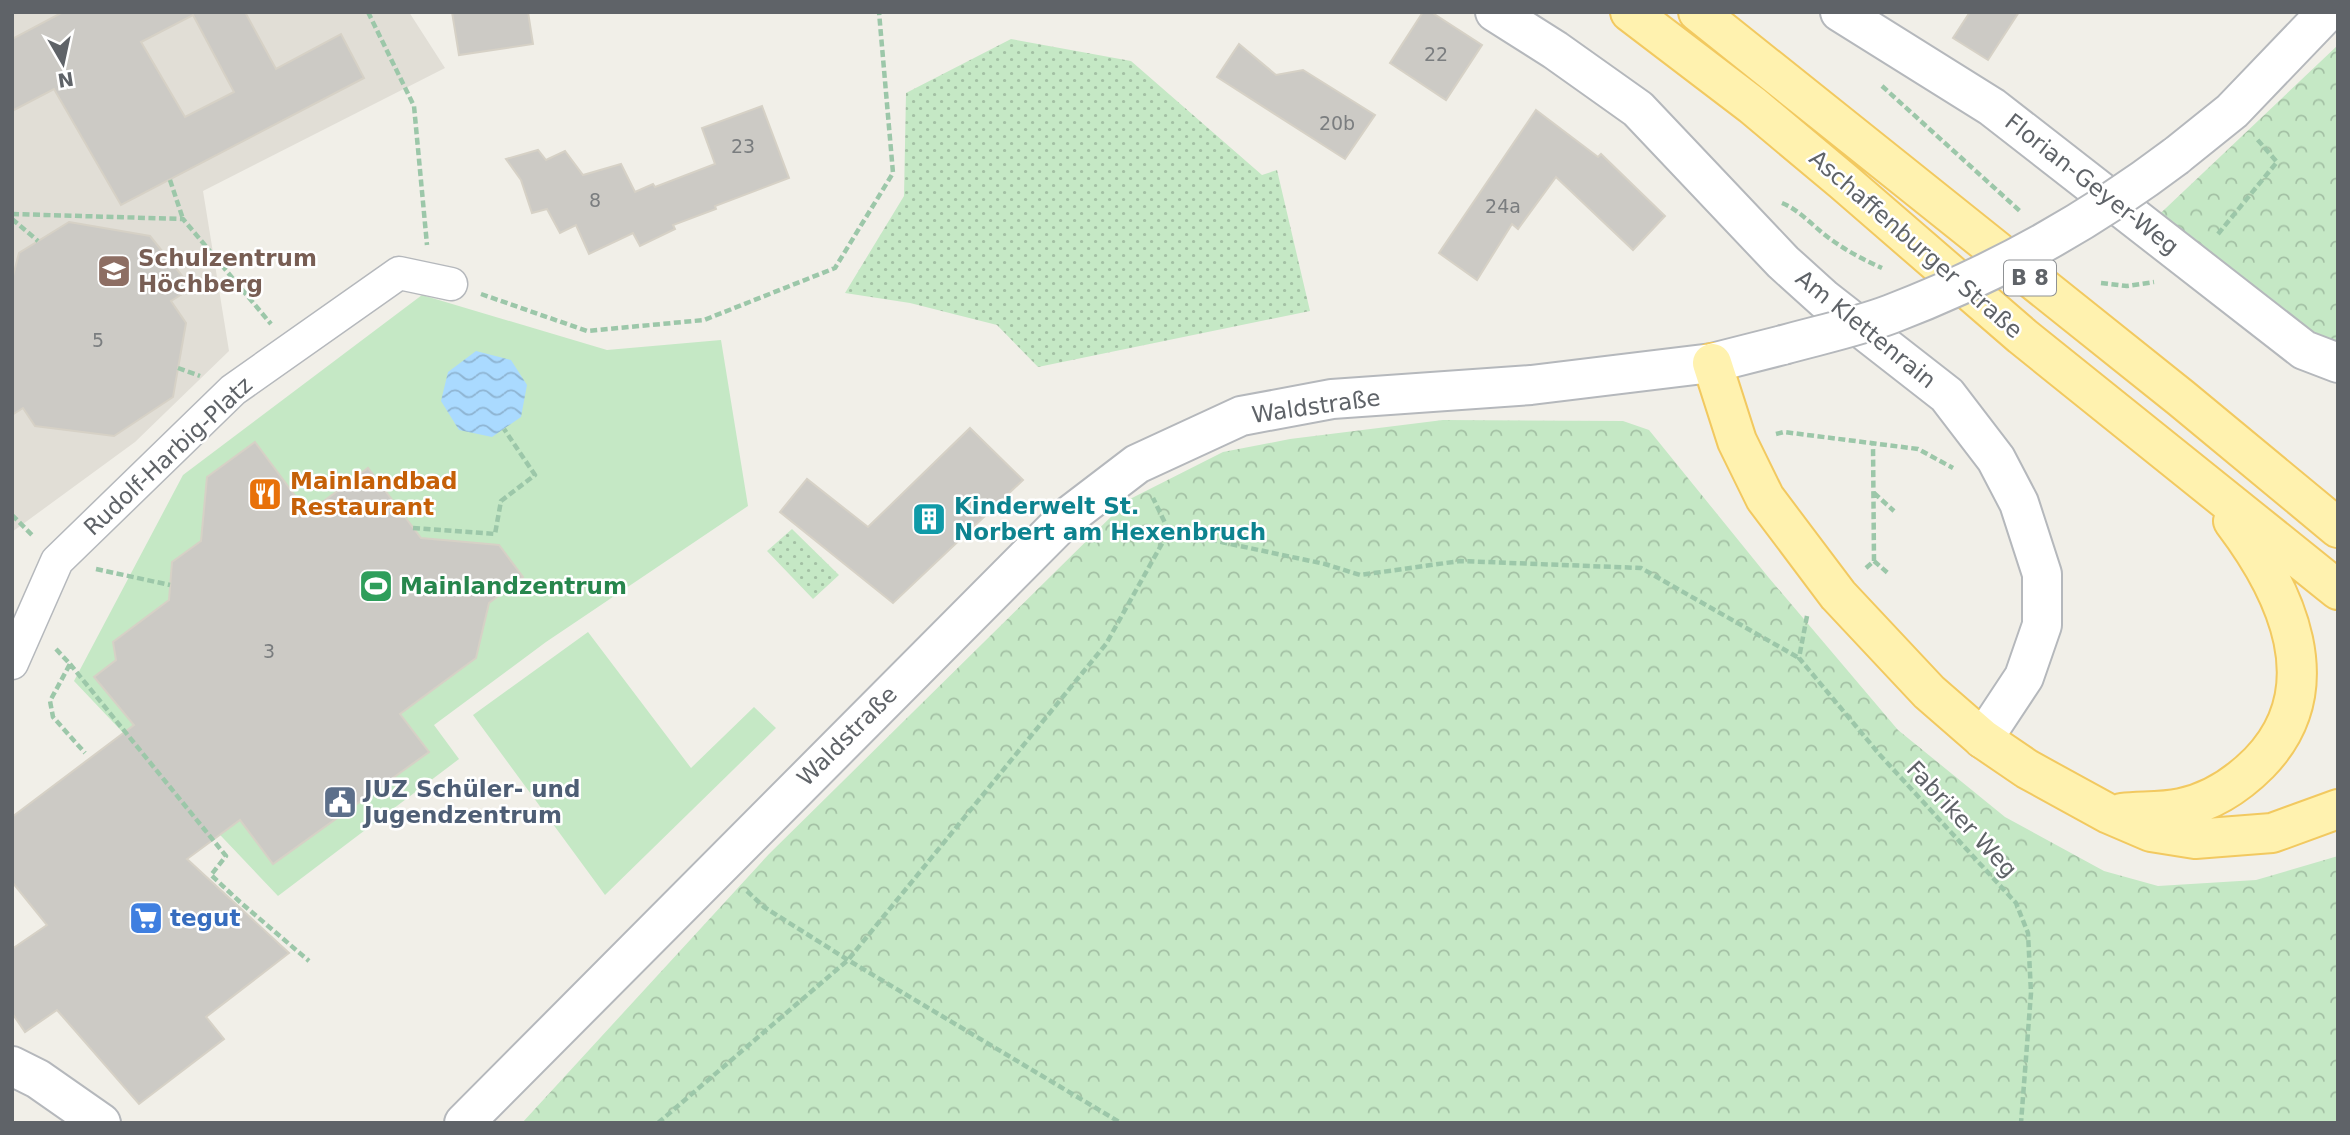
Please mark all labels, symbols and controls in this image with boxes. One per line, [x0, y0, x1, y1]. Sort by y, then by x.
north arrow [28, 28, 98, 98]
house number: 22 [1424, 43, 1448, 65]
text: N [56, 68, 75, 92]
street label: Florian-Geyer-Weg [2000, 108, 2184, 260]
house number: 20b [1319, 112, 1355, 134]
house number: 23 [731, 135, 755, 157]
street label: Aschaffenburger Straße [1804, 145, 2028, 343]
house number: 8 [589, 189, 601, 211]
house number: 24a [1485, 195, 1521, 217]
place label: Schulzentrum Höchberg [138, 245, 317, 297]
school or university icon: Schulzentrum Höchberg [95, 252, 133, 290]
road number: B 8 [2004, 260, 2056, 296]
street label: Am Klettenrain [1791, 265, 1941, 393]
house number: 5 [92, 329, 104, 351]
street label: Rudolf-Harbig-Platz [79, 372, 257, 540]
street label: Waldstraße [1250, 384, 1382, 428]
place label: Mainlandbad Restaurant [290, 468, 457, 520]
restaurant icon: Mainlandbad Restaurant [246, 475, 284, 513]
place label: Kinderwelt St. Norbert am Hexenbruch [954, 493, 1266, 545]
building icon: Kinderwelt St. Norbert am Hexenbruch [910, 500, 948, 538]
sports icon: Mainlandzentrum [357, 567, 395, 605]
place label: Mainlandzentrum [400, 573, 627, 599]
house number: 3 [263, 640, 275, 662]
street label: Waldstraße [792, 681, 902, 791]
street label: Fabriker Weg [1902, 756, 2022, 882]
place label: JUZ Schüler- und Jugendzentrum [362, 776, 580, 828]
public building icon: JUZ Schüler- und Jugendzentrum [321, 783, 359, 821]
supermarket icon: tegut [127, 899, 165, 937]
place label: tegut [170, 905, 240, 931]

